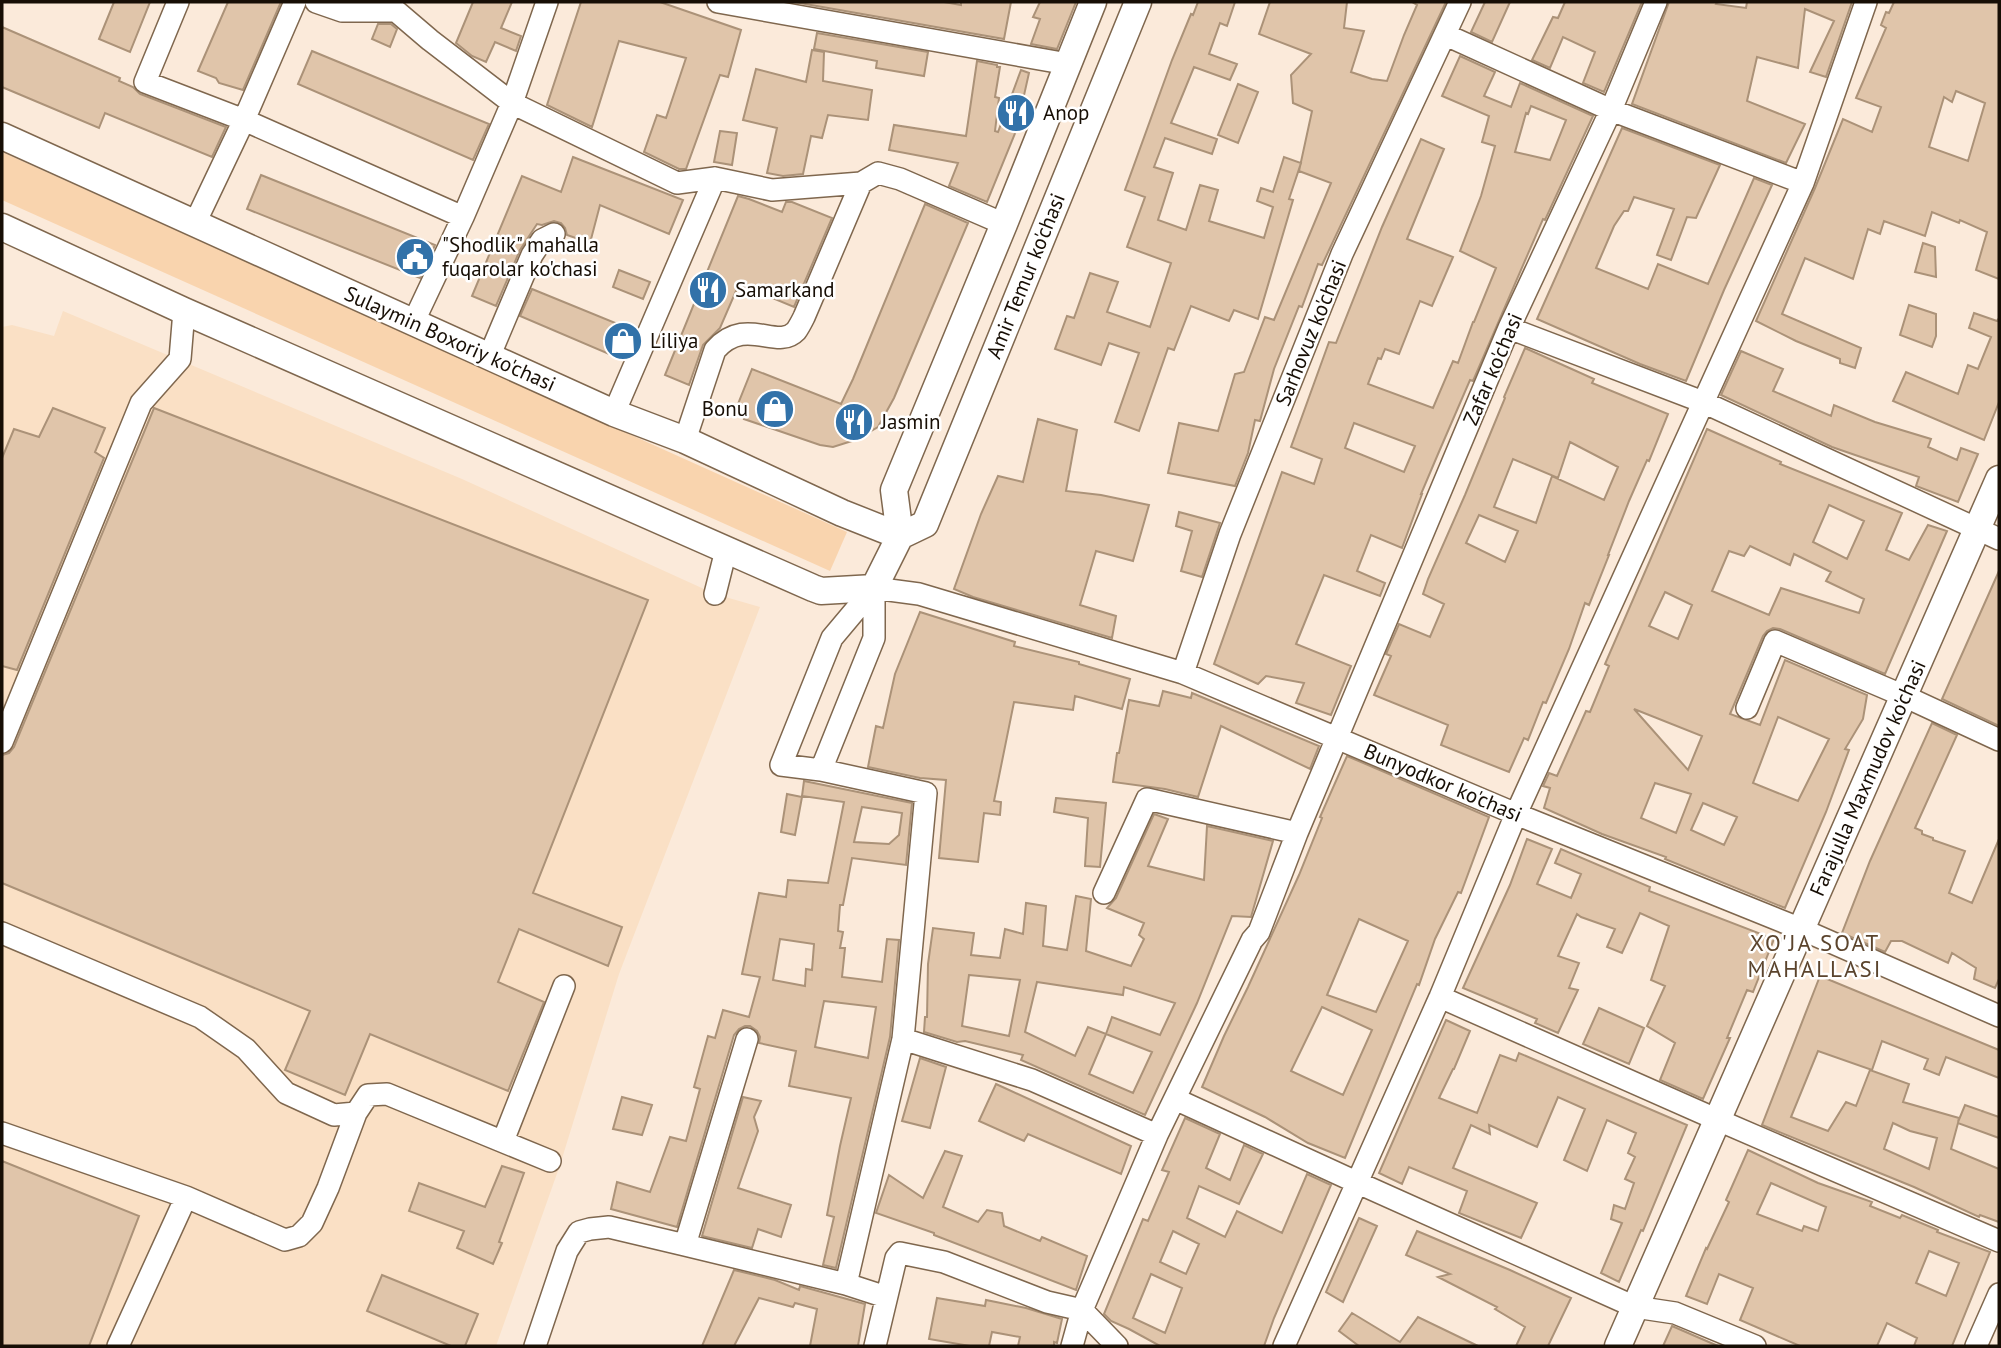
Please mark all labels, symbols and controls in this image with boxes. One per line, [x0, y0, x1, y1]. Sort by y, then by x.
restaurant icon: Anop [995, 92, 1037, 134]
place label: Anop [1043, 99, 1089, 126]
street label: Amir Temur ko'chasi [980, 189, 1071, 362]
place label: "Shodlik" mahalla fuqarolar ko'chasi [442, 231, 599, 282]
public building icon: "Shodlik" mahalla fuqarolar ko'chasi [394, 236, 436, 278]
street label: Sarhovuz ko'chasi [1269, 256, 1352, 410]
restaurant icon: Samarkand [687, 269, 729, 311]
place label: Samarkand [735, 276, 834, 303]
street label: Sulaymin Boxoriy ko'chasi [340, 280, 560, 397]
street label: Zafar ko'chasi [1457, 309, 1528, 429]
shop icon: Liliya [602, 320, 644, 362]
place label: Liliya [650, 327, 698, 354]
shop icon: Bonu [754, 388, 796, 430]
place label: Bonu [702, 395, 748, 422]
restaurant icon: Jasmin [833, 401, 875, 443]
place label: Jasmin [880, 408, 941, 435]
street label: Farajulla Maxmudov ko'chasi [1803, 655, 1932, 900]
street label: Bunyodkor ko'chasi [1360, 737, 1526, 828]
district label: XO'JA SOAT MAHALLASI [1748, 928, 1882, 983]

